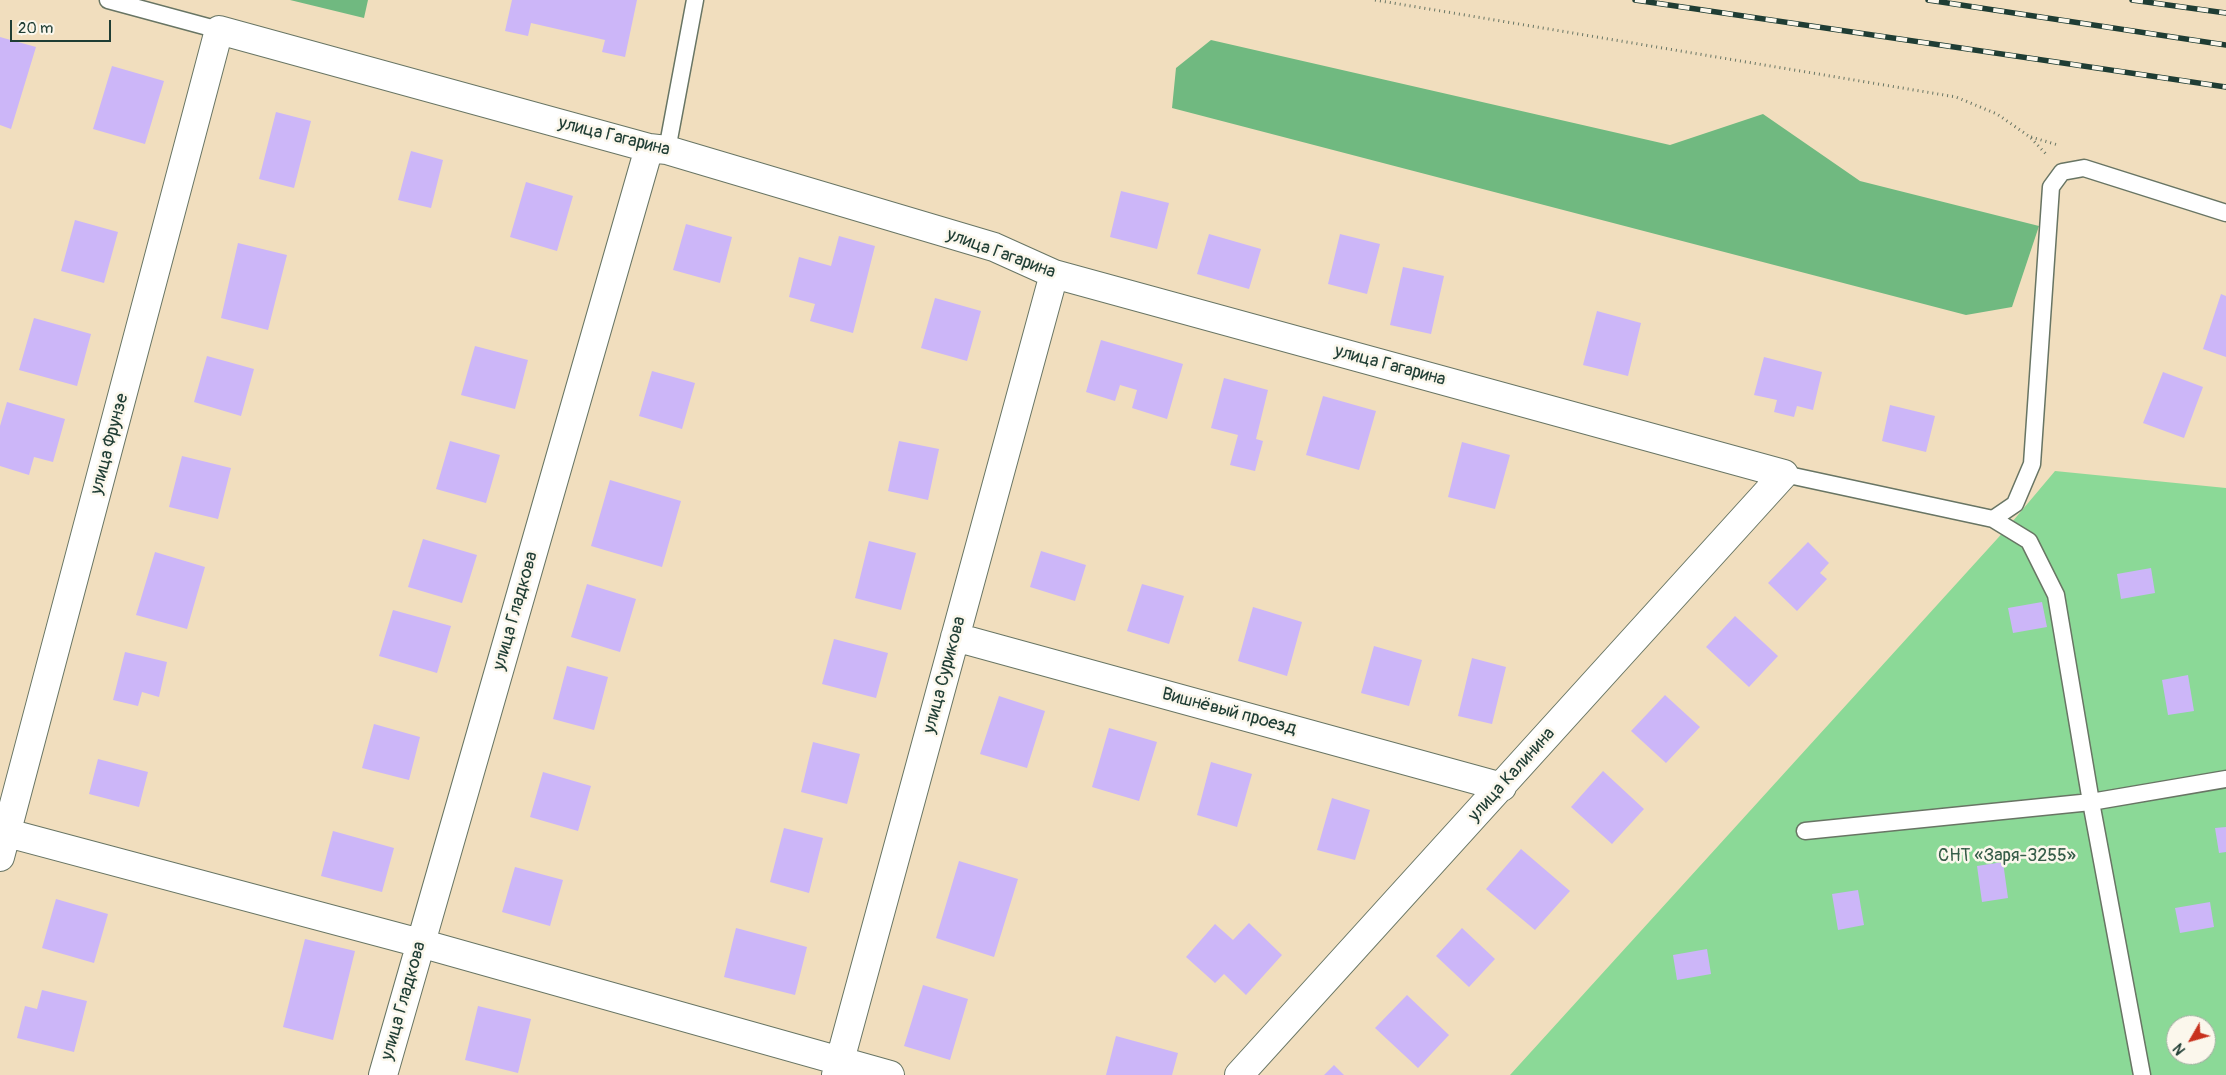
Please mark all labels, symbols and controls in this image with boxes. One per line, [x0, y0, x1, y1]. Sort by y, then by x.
scale bar [12, 10, 114, 42]
text: 20 m [18, 19, 53, 38]
street label: улица Гагарина [556, 113, 672, 161]
street label: улица Гагарина [944, 224, 1058, 284]
street label: улица Гагарина [1332, 341, 1448, 391]
street label: улица Фрунзе [86, 391, 134, 497]
street label: улица Гладкова [489, 549, 543, 673]
street label: улица Сурикова [919, 614, 971, 736]
street label: Вишнёвый проезд [1159, 684, 1299, 740]
street label: улица Калинина [1464, 723, 1560, 827]
park label: СНТ «Заря-3255» [1938, 845, 2076, 867]
street label: улица Гладкова [377, 939, 431, 1063]
north arrow [2166, 1015, 2216, 1065]
text: N [2170, 1040, 2189, 1058]

